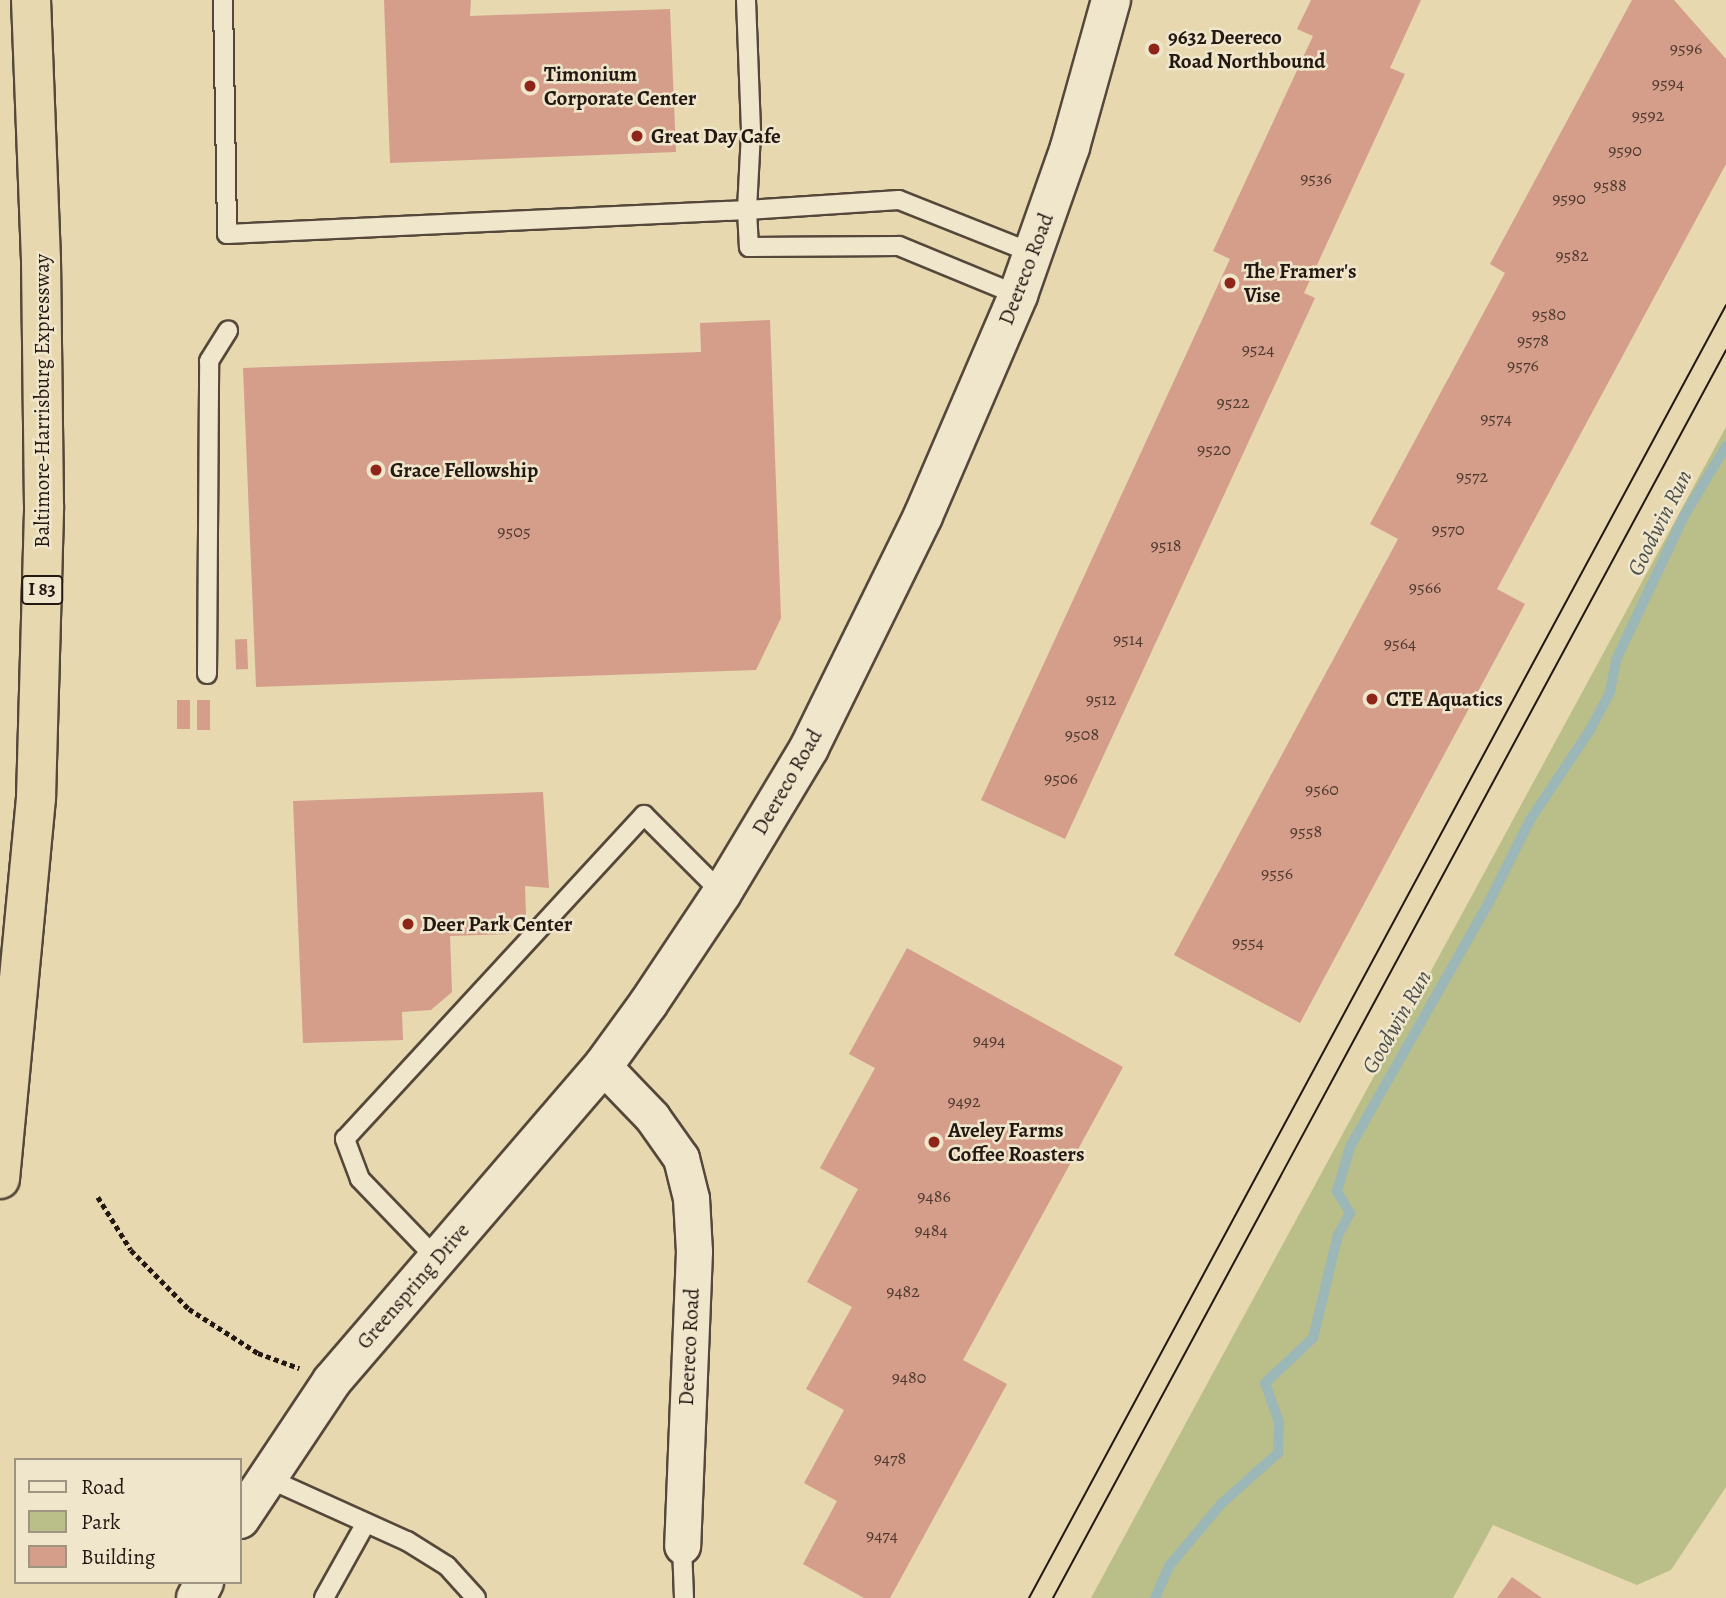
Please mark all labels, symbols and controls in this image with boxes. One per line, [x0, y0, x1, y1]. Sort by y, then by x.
place label: 9632 Deereco Road Northbound [1168, 24, 1326, 74]
house number: 9596 [1670, 37, 1702, 59]
marker: 9632 Deereco Road Northbound [1146, 41, 1162, 57]
place label: Timonium Corporate Center [544, 61, 697, 111]
house number: 9594 [1652, 72, 1684, 94]
marker: Timonium Corporate Center [522, 78, 538, 94]
house number: 9592 [1632, 104, 1664, 126]
place label: Great Day Cafe [651, 123, 781, 149]
marker: Great Day Cafe [629, 128, 645, 144]
house number: 9590 [1608, 139, 1642, 161]
house number: 9536 [1300, 167, 1332, 189]
house number: 9588 [1593, 174, 1627, 196]
house number: 9590 [1552, 187, 1586, 209]
street label: Deereco Road [993, 210, 1059, 328]
house number: 9582 [1555, 244, 1589, 266]
street label: Baltimore-Harrisburg Expressway [29, 254, 55, 548]
place label: The Framer's Vise [1244, 258, 1357, 308]
marker: The Framer's Vise [1222, 275, 1238, 291]
house number: 9580 [1532, 303, 1566, 325]
house number: 9578 [1517, 329, 1549, 351]
house number: 9524 [1242, 338, 1274, 360]
house number: 9576 [1507, 354, 1539, 376]
house number: 9522 [1216, 391, 1250, 413]
house number: 9574 [1480, 407, 1512, 429]
house number: 9520 [1197, 438, 1231, 460]
place label: Grace Fellowship [390, 457, 538, 483]
marker: Grace Fellowship [368, 462, 384, 478]
house number: 9572 [1456, 465, 1488, 487]
water label: Goodwin Run [1622, 465, 1698, 581]
house number: 9570 [1431, 518, 1465, 540]
house number: 9505 [497, 520, 531, 542]
house number: 9518 [1151, 534, 1181, 556]
road number: I 83 [21, 575, 63, 606]
house number: 9566 [1409, 576, 1441, 598]
house number: 9514 [1113, 628, 1143, 650]
house number: 9564 [1384, 632, 1416, 654]
place label: CTE Aquatics [1386, 686, 1503, 712]
house number: 9512 [1086, 688, 1116, 710]
marker: CTE Aquatics [1364, 691, 1380, 707]
house number: 9508 [1065, 723, 1099, 745]
street label: Deereco Road [747, 725, 827, 839]
house number: 9506 [1044, 767, 1078, 789]
house number: 9560 [1305, 778, 1339, 800]
house number: 9558 [1290, 820, 1322, 842]
house number: 9556 [1261, 862, 1293, 884]
place label: Deer Park Center [422, 911, 572, 937]
marker: Deer Park Center [400, 916, 416, 932]
house number: 9554 [1232, 931, 1264, 953]
water label: Goodwin Run [1356, 965, 1438, 1079]
house number: 9494 [973, 1029, 1005, 1051]
house number: 9492 [947, 1090, 981, 1112]
place label: Aveley Farms Coffee Roasters [948, 1117, 1085, 1167]
marker: Aveley Farms Coffee Roasters [926, 1134, 942, 1150]
house number: 9486 [917, 1185, 951, 1207]
street label: Greenspring Drive [351, 1218, 475, 1354]
house number: 9484 [914, 1219, 948, 1241]
house number: 9482 [886, 1280, 920, 1302]
street label: Deereco Road [673, 1288, 705, 1406]
house number: 9480 [892, 1366, 926, 1388]
house number: 9478 [874, 1447, 906, 1469]
legend [14, 1458, 242, 1584]
text: Road [81, 1473, 125, 1501]
text: Park [81, 1508, 120, 1536]
house number: 9474 [866, 1524, 898, 1546]
text: Building [81, 1543, 155, 1571]

